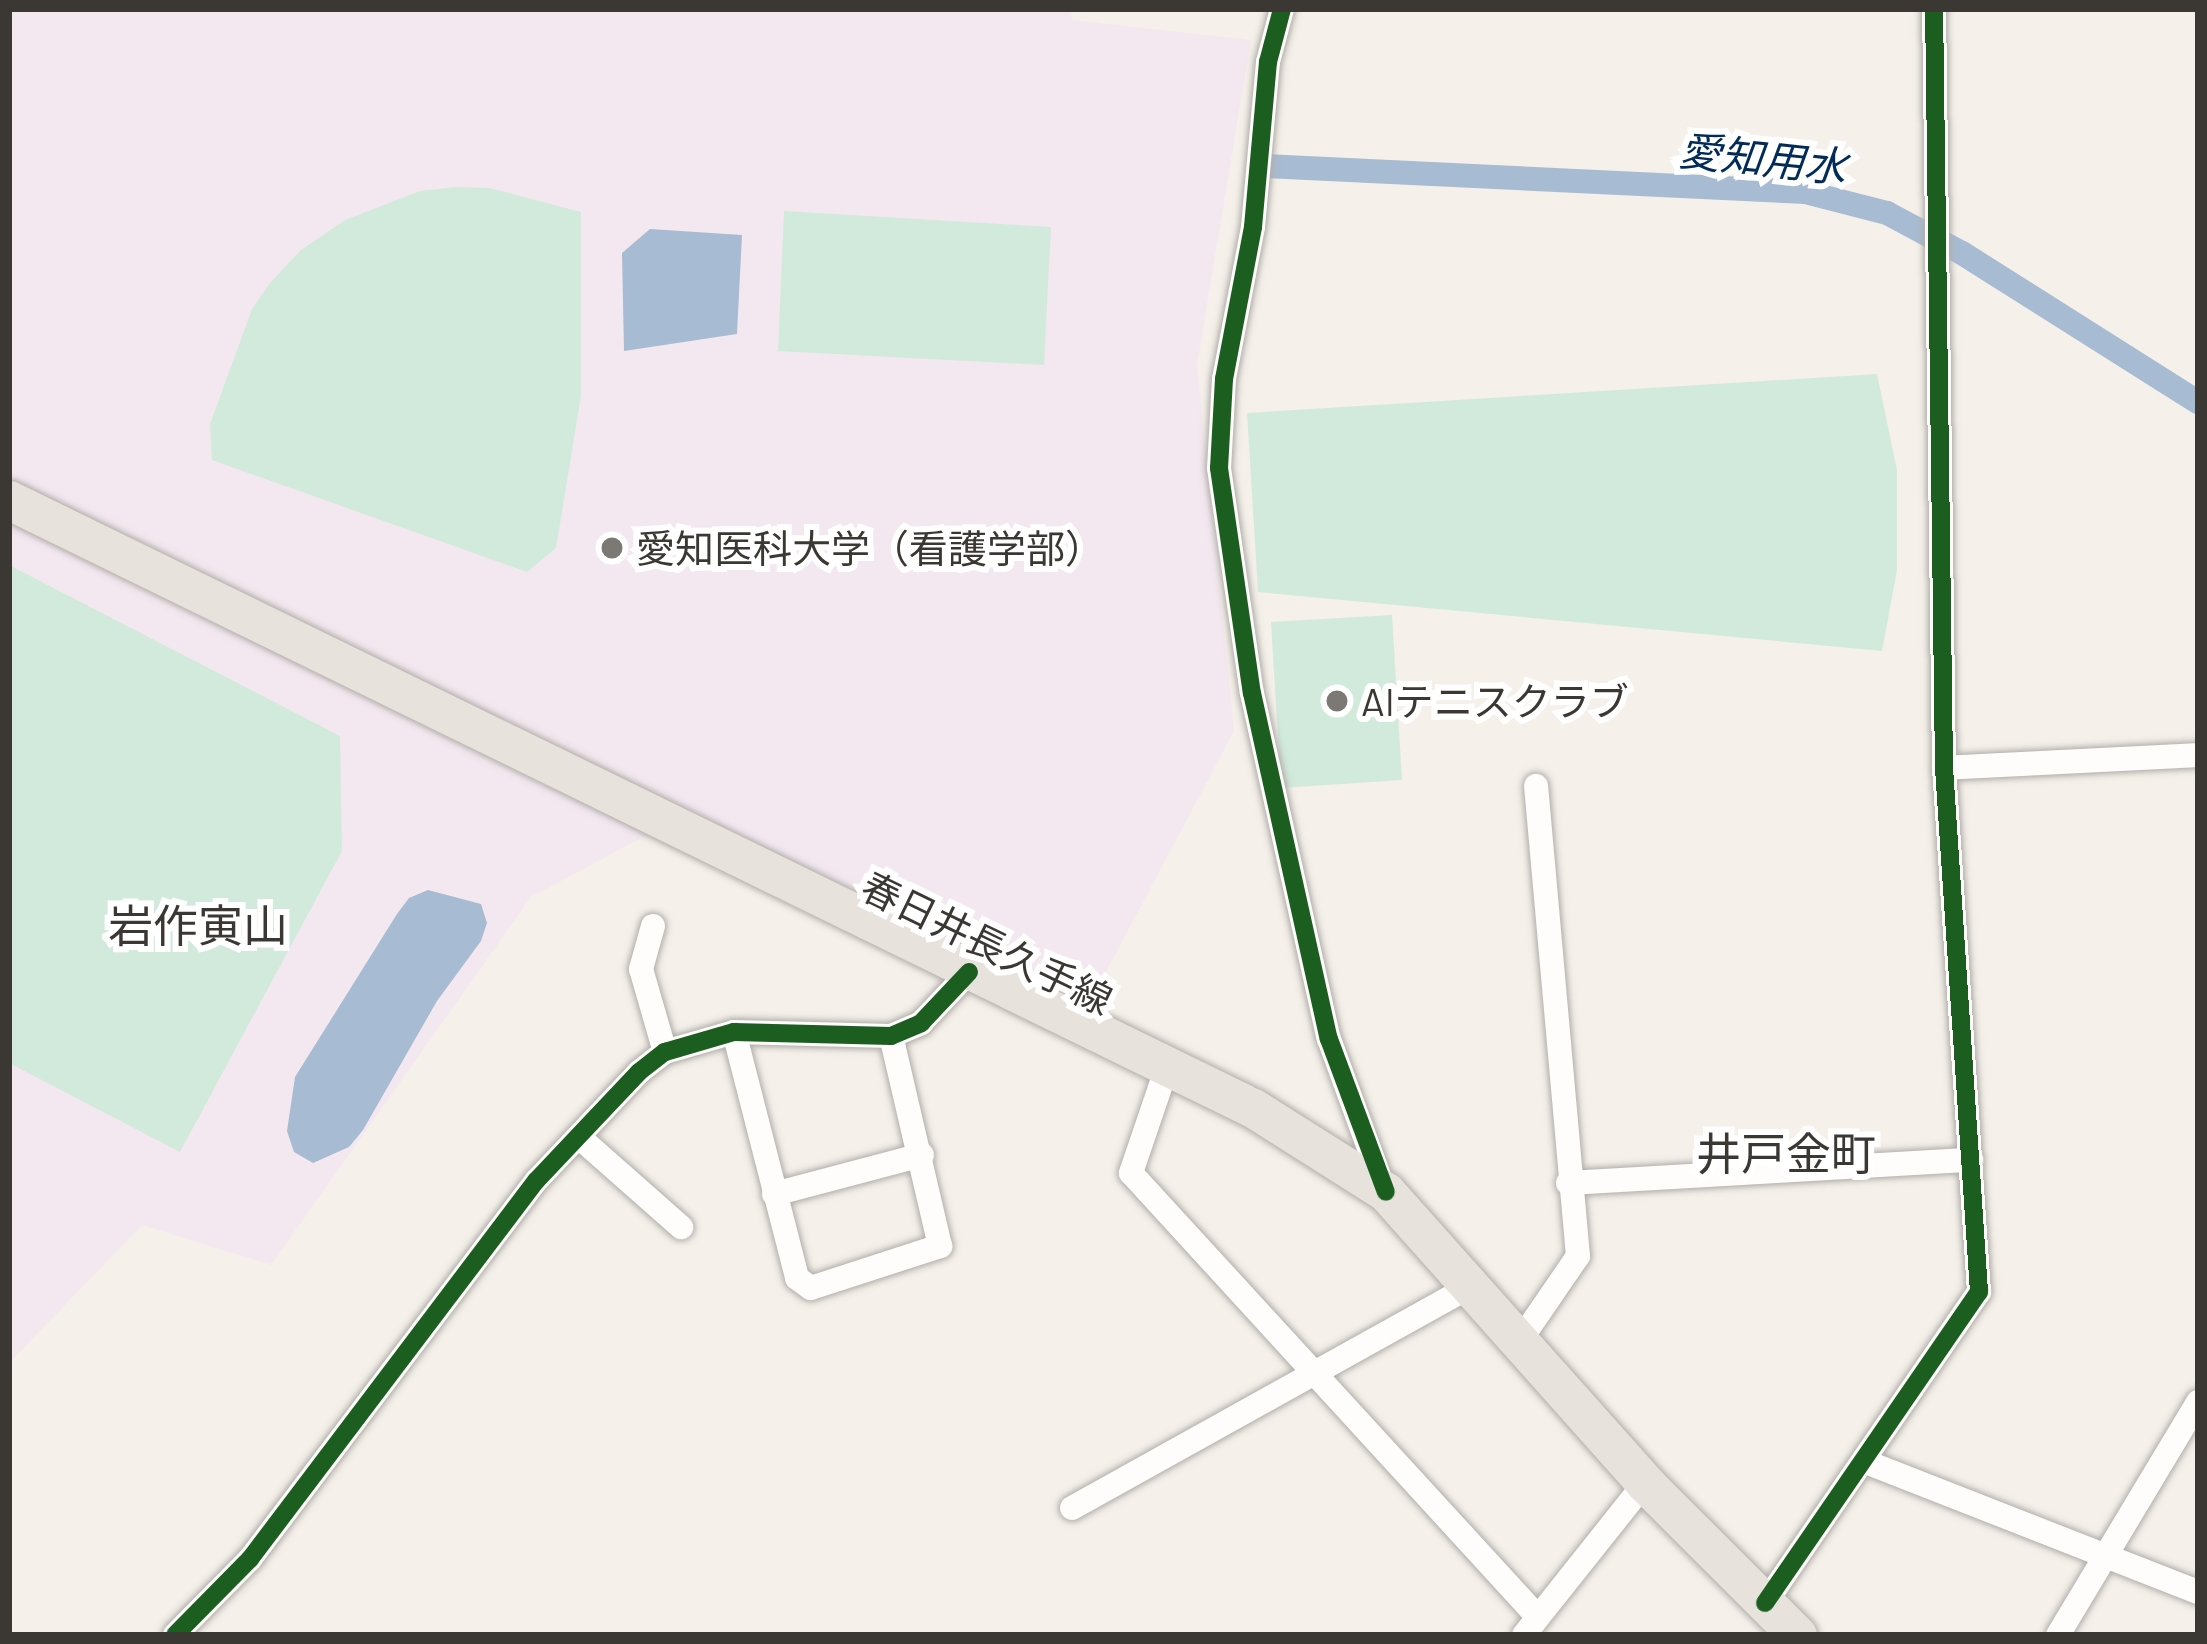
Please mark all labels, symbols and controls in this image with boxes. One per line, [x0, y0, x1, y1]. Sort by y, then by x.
water label: 愛知用水 [1677, 123, 1849, 191]
place label: 愛知医科大学（看護学部） [636, 525, 1104, 571]
marker: 愛知医科大学（看護学部） [599, 535, 625, 561]
place label: AIテニスクラブ [1361, 678, 1629, 724]
marker: AIテニスクラブ [1324, 688, 1350, 714]
street label: 春日井長久手線 [854, 862, 1120, 1024]
district label: 岩作寅山 [108, 898, 288, 952]
district label: 井戸金町 [1696, 1126, 1876, 1180]

